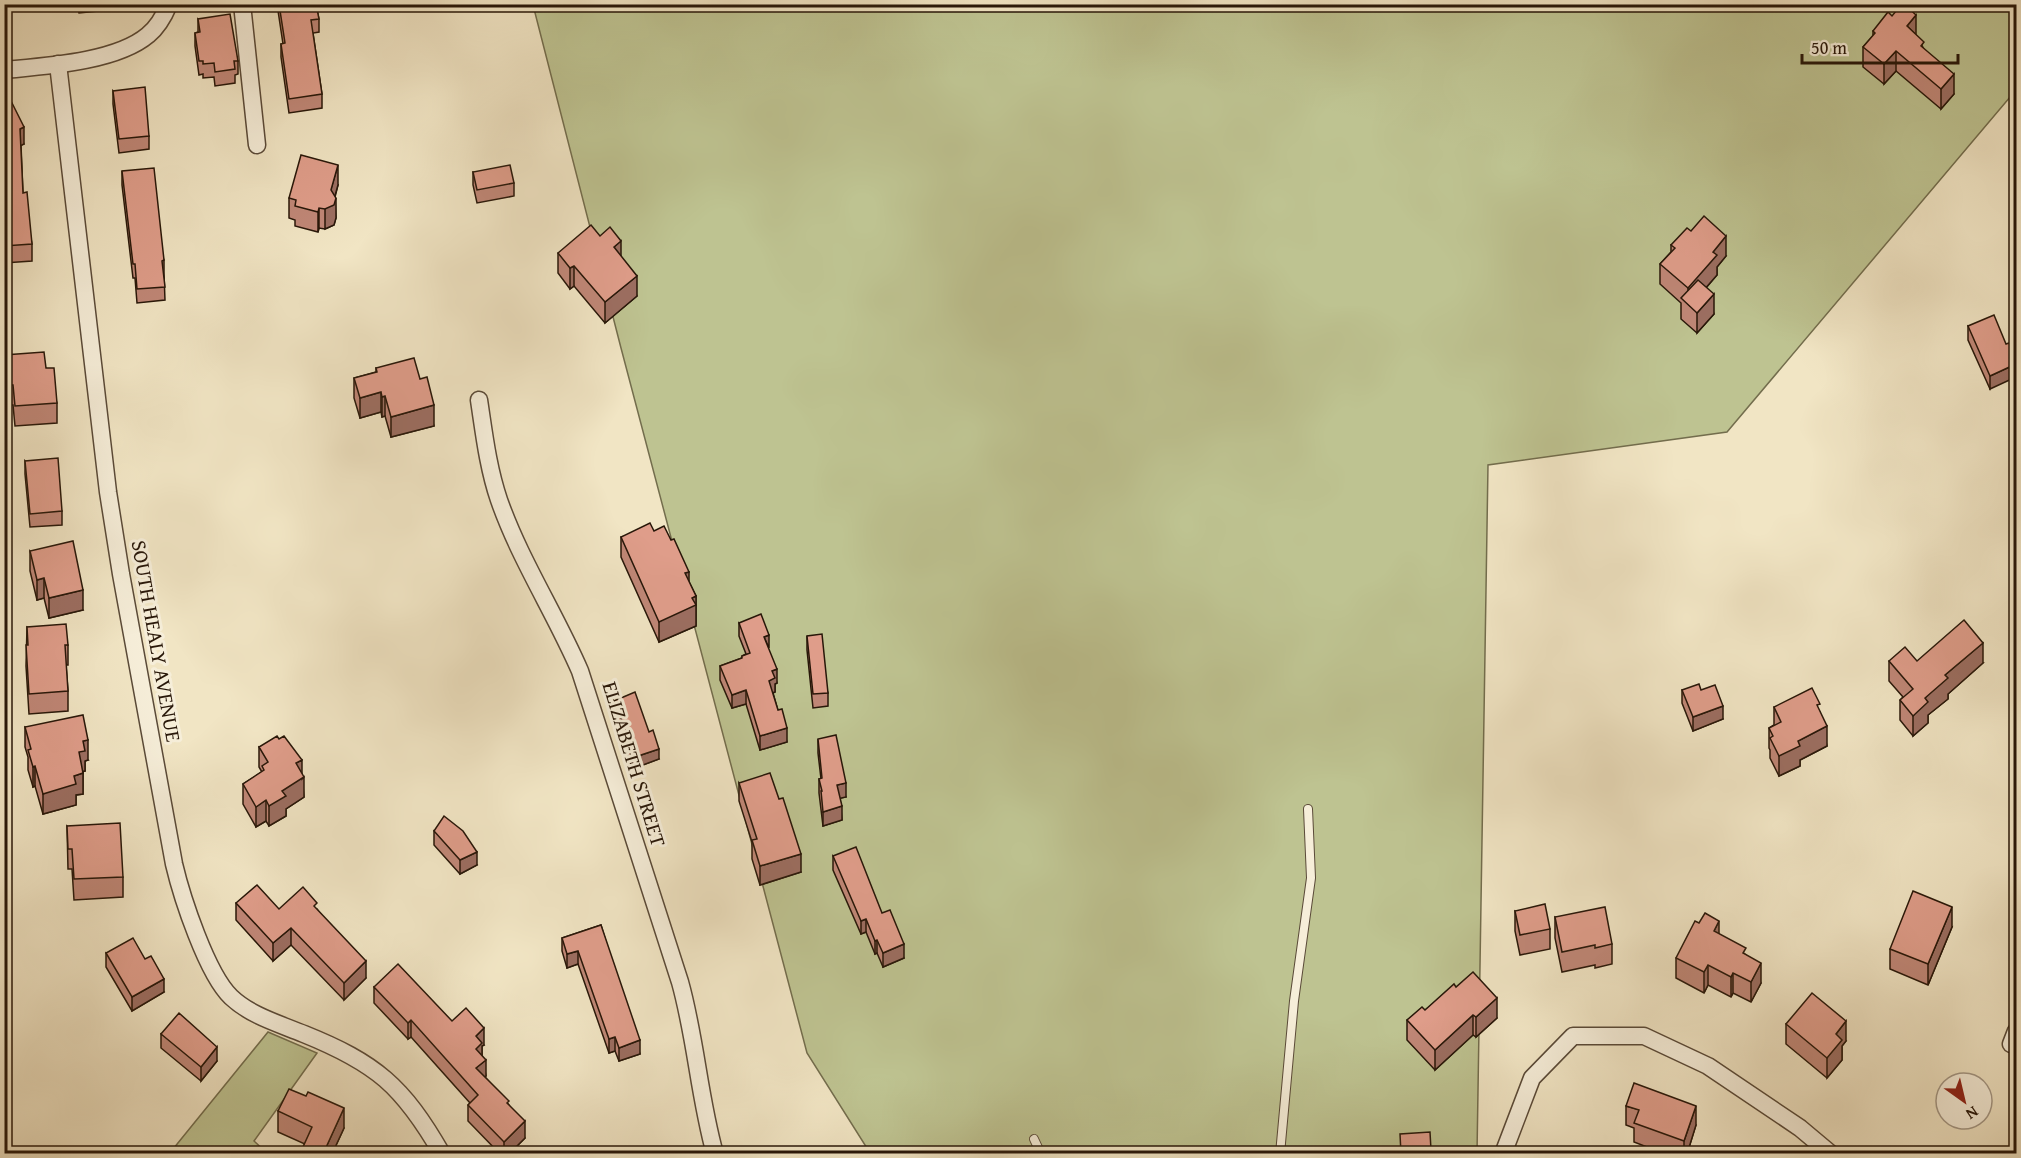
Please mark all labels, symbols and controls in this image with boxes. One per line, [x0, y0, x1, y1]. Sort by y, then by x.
scale bar [1802, 27, 1958, 65]
text: 50 m [1811, 34, 1847, 61]
street label: SOUTH HEALY AVENUE [124, 538, 190, 745]
street label: ELIZABETH STREET [595, 677, 674, 850]
north arrow [1934, 1071, 1994, 1131]
text: N [1961, 1100, 1984, 1127]

